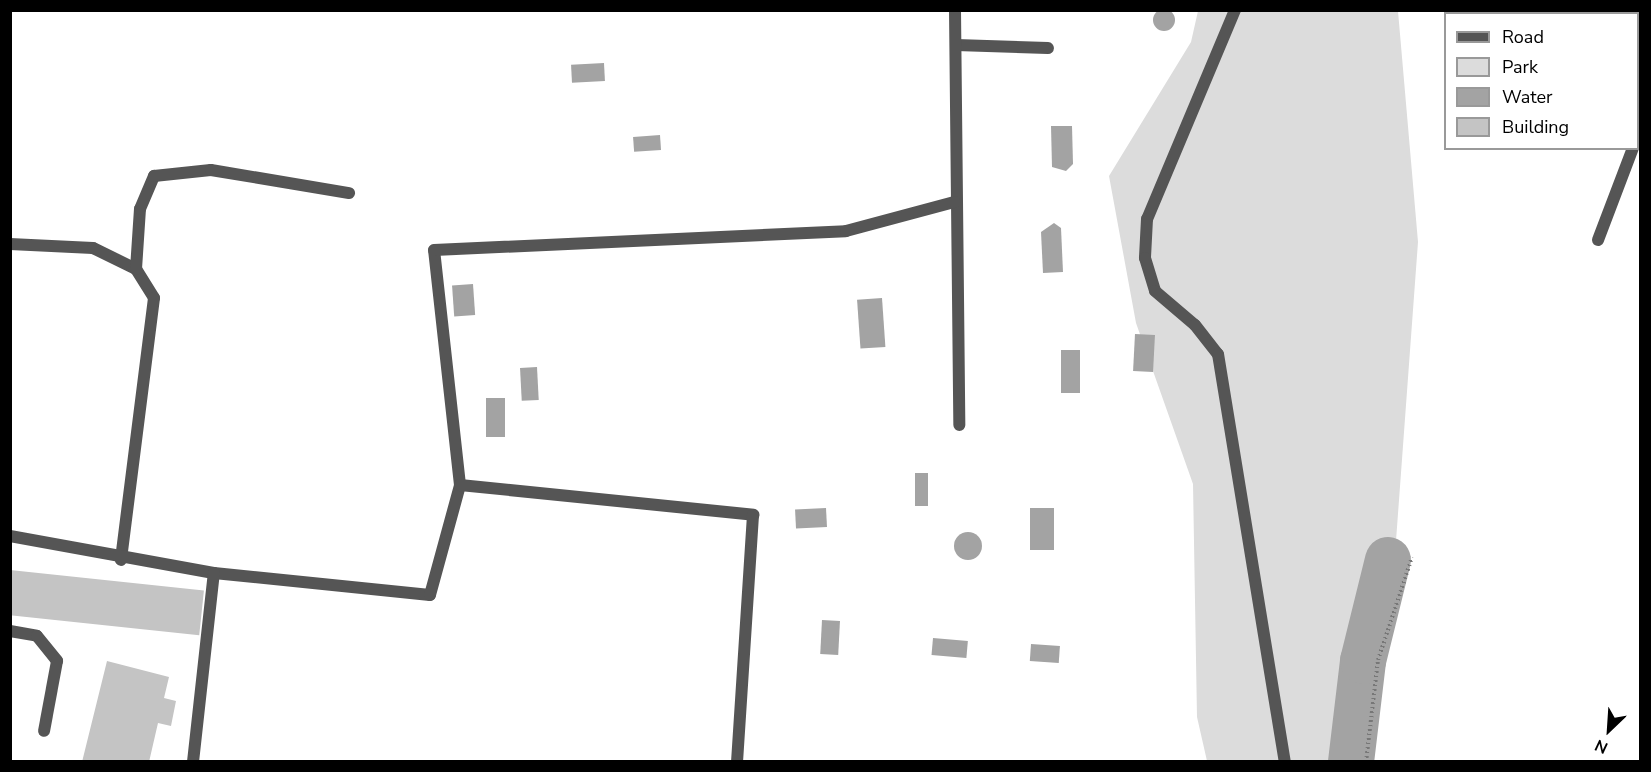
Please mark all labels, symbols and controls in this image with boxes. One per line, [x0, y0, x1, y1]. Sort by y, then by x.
legend [1444, 12, 1639, 150]
text: Road [1502, 25, 1544, 49]
text: Park [1502, 55, 1538, 79]
text: Water [1502, 85, 1553, 109]
text: Building [1502, 115, 1569, 139]
north arrow [1579, 700, 1639, 760]
text: N [1591, 734, 1611, 759]

